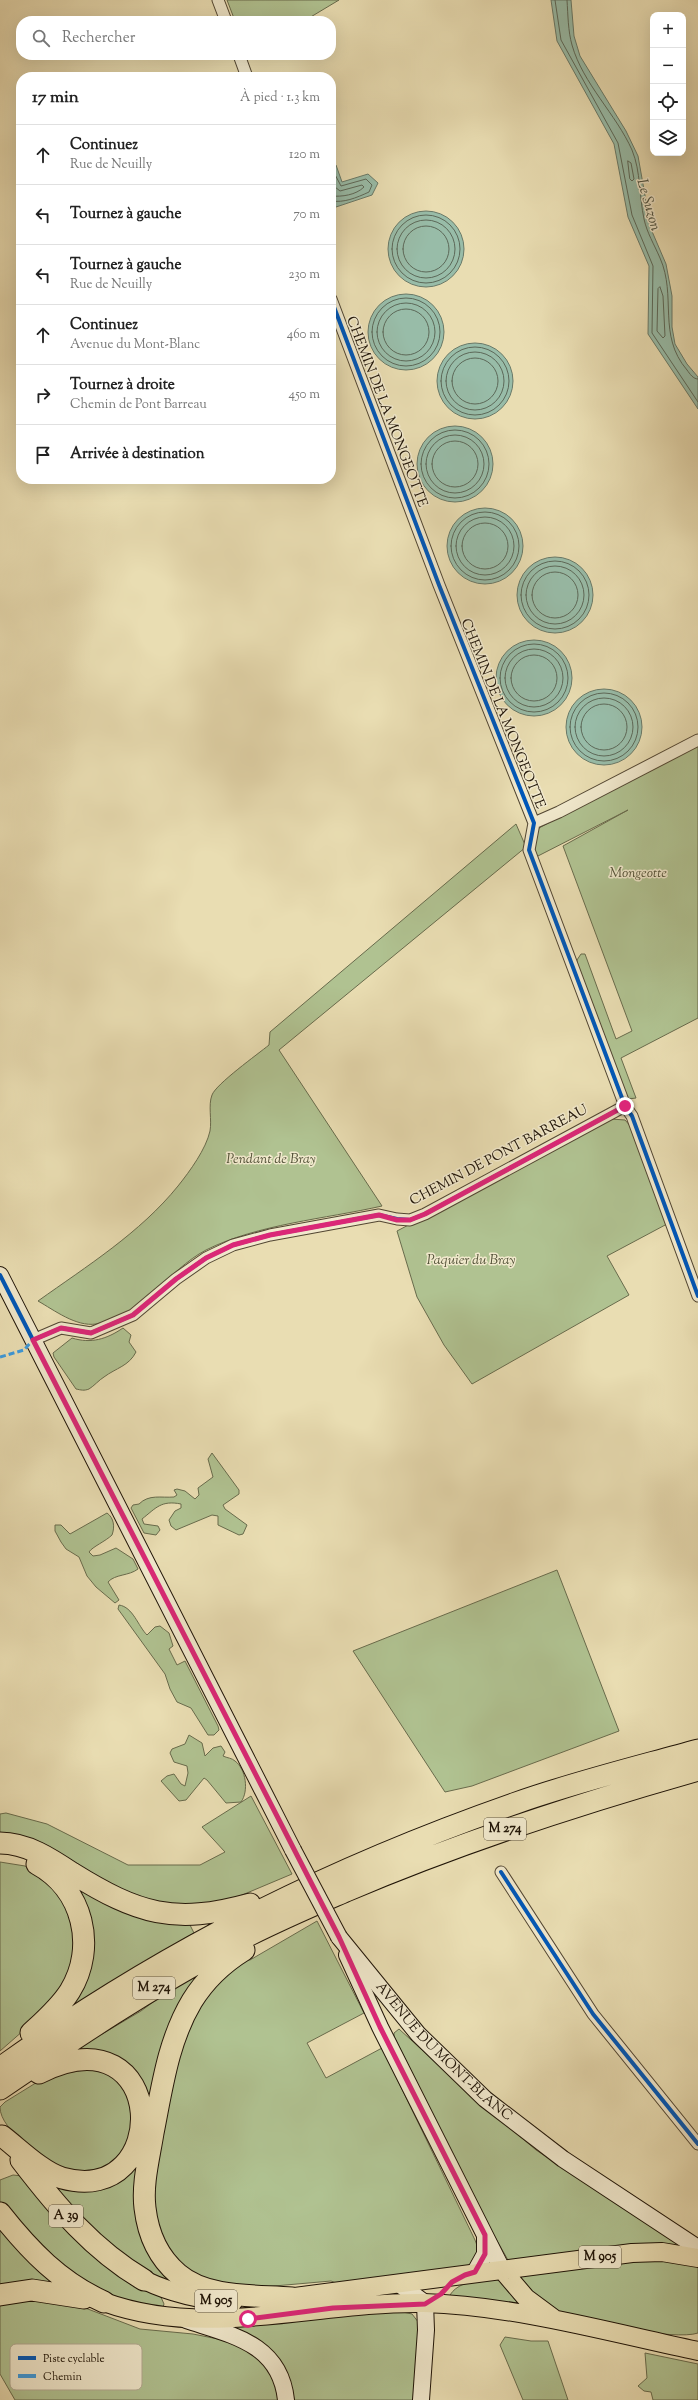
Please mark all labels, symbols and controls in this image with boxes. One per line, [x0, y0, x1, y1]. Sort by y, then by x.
map controls [650, 12, 686, 156]
button: + [650, 12, 686, 48]
search box [16, 16, 336, 60]
icon: search [30, 27, 52, 49]
text: Rechercher [62, 28, 135, 49]
button: − [650, 48, 686, 84]
button: locate [650, 84, 686, 120]
text: 17 min [32, 86, 79, 110]
text: À pied · 1.3 km [240, 89, 320, 107]
button: layers [650, 120, 686, 156]
text: Continuez [70, 135, 138, 156]
icon: ahead [32, 144, 54, 166]
text: 120 m [289, 146, 320, 164]
text: Rue de Neuilly [70, 156, 152, 174]
water label: Le Suzon [631, 176, 665, 234]
icon: left [32, 204, 54, 226]
text: Tournez à gauche [70, 204, 181, 225]
text: 70 m [293, 206, 320, 224]
text: Tournez à gauche [70, 255, 181, 276]
icon: left [32, 264, 54, 286]
text: 230 m [288, 266, 320, 284]
text: Rue de Neuilly [70, 276, 152, 294]
street label: CHEMIN DE LA MONGEOTTE [340, 314, 432, 511]
text: Continuez [70, 315, 138, 336]
icon: ahead [32, 324, 54, 346]
text: 460 m [287, 326, 320, 344]
text: Avenue du Mont-Blanc [70, 336, 200, 354]
text: Tournez à droite [70, 375, 175, 396]
icon: right [32, 384, 54, 406]
text: 450 m [289, 386, 320, 404]
text: Chemin de Pont Barreau [70, 396, 207, 414]
icon: arrive [32, 444, 54, 466]
text: Arrivée à destination [70, 444, 205, 465]
street label: CHEMIN DE LA MONGEOTTE [455, 616, 550, 812]
park label: Mongeotte [609, 864, 667, 884]
route end [616, 1097, 634, 1115]
street label: CHEMIN DE PONT BARREAU [407, 1100, 592, 1212]
park label: Pendant de Bray [226, 1150, 316, 1170]
park label: Paquier du Bray [427, 1251, 515, 1271]
road number: M 274 [484, 1818, 526, 1840]
road number: M 274 [133, 1977, 175, 1999]
street label: AVENUE DU MONT-BLANC [370, 1978, 516, 2126]
road number: A 39 [49, 2205, 83, 2227]
road number: M 905 [579, 2246, 621, 2268]
road number: M 905 [195, 2290, 237, 2312]
route start [239, 2310, 257, 2328]
legend [10, 2344, 142, 2390]
text: Piste cyclable [43, 2351, 105, 2367]
text: Chemin [43, 2369, 83, 2385]

